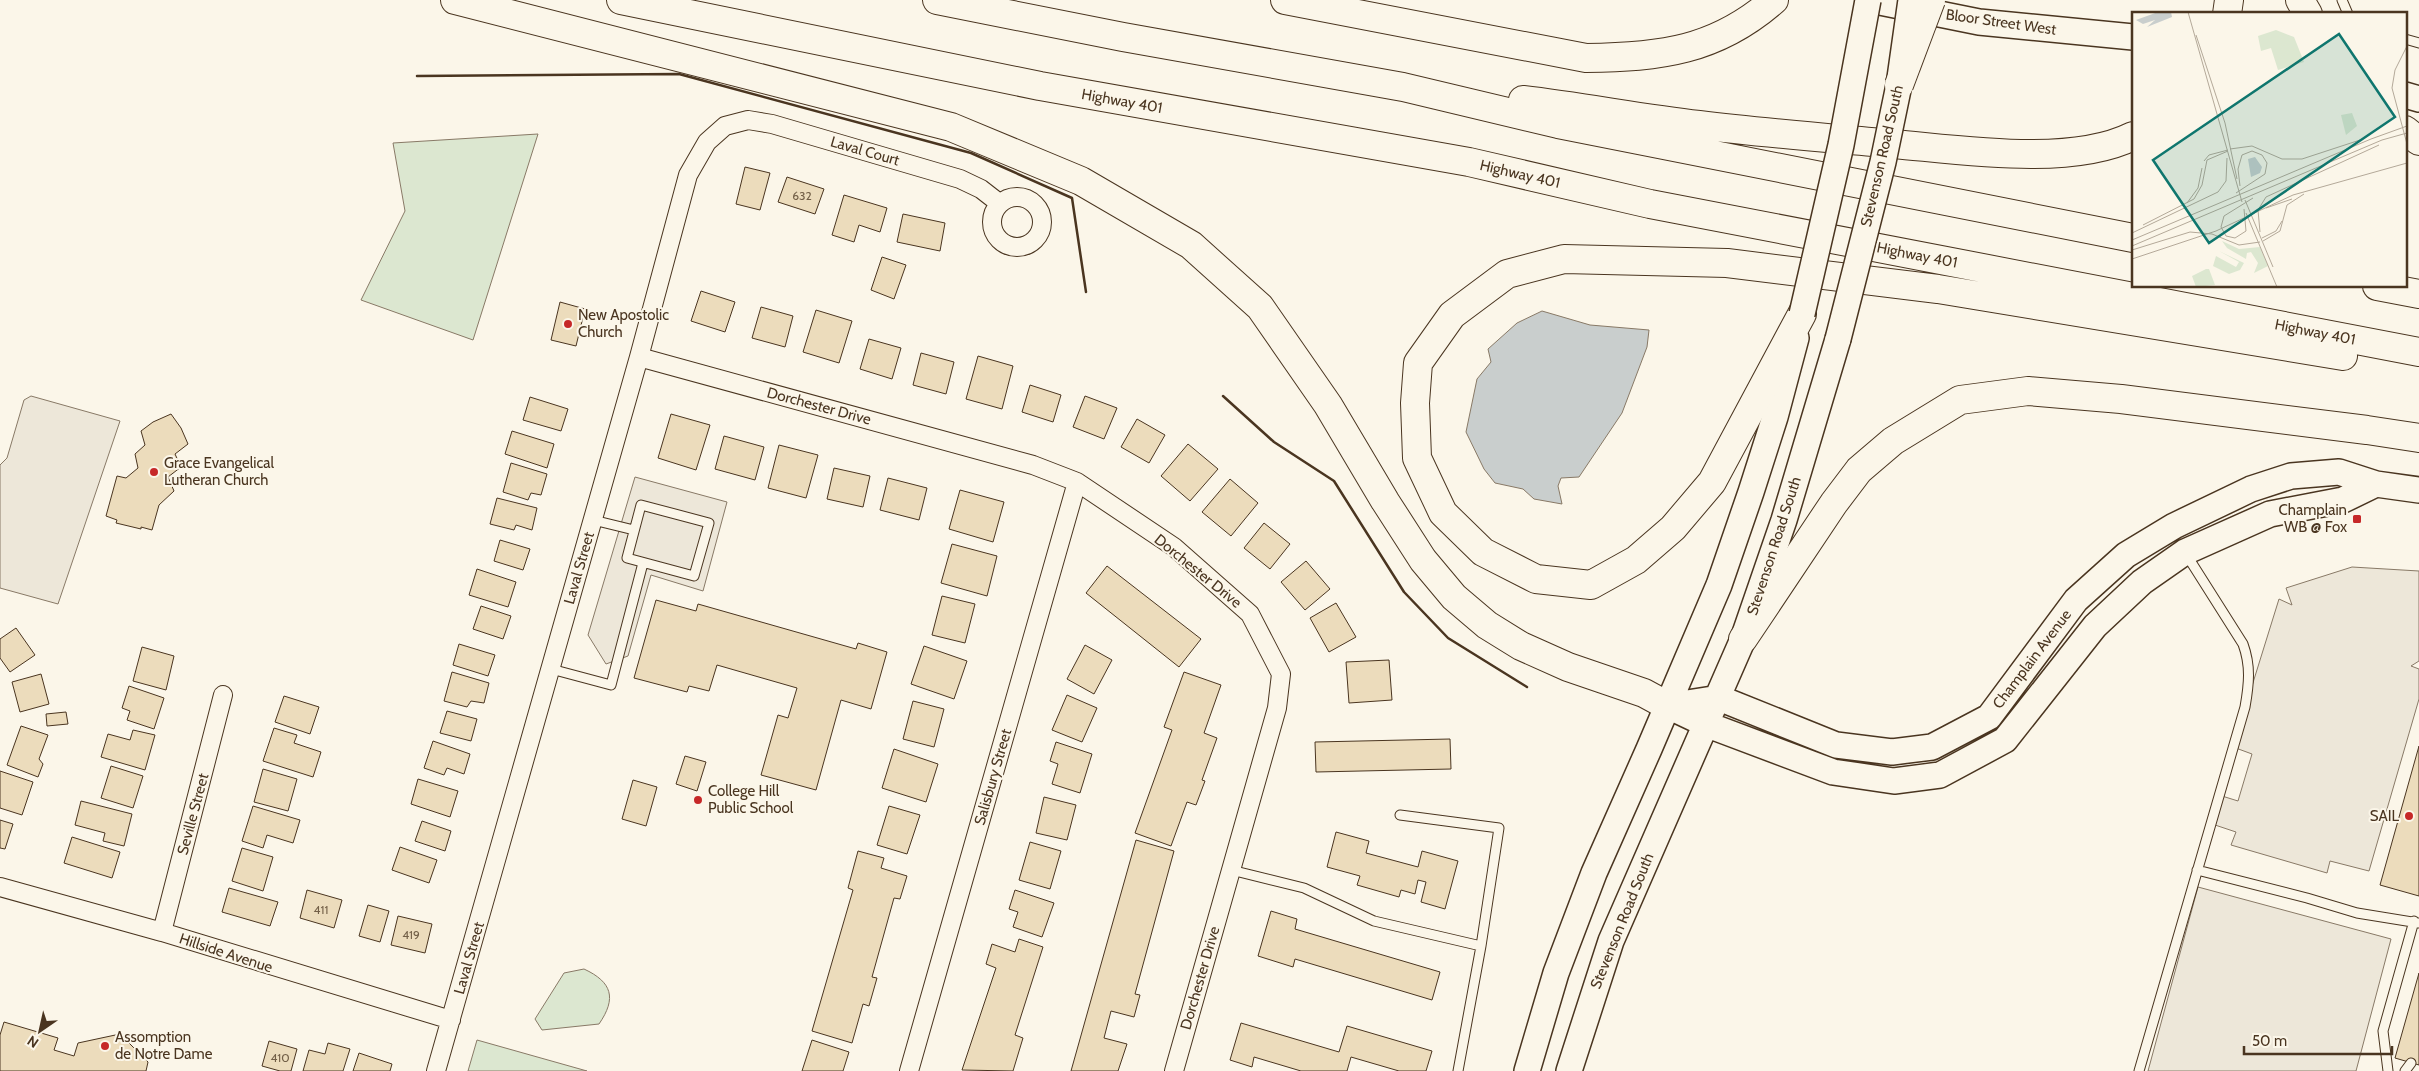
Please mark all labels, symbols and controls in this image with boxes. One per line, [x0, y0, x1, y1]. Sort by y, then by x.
street label: Bloor Street West [1945, 5, 2057, 39]
inset map [2132, 12, 2406, 288]
street label: Stevenson Road South [1857, 84, 1907, 228]
street label: Highway 401 [1080, 85, 1164, 117]
street label: Laval Court [828, 133, 902, 169]
street label: Highway 401 [1478, 156, 1562, 192]
house number: 632 [792, 188, 812, 203]
street label: Highway 401 [1875, 238, 1959, 272]
place label: New Apostolic Church [578, 306, 669, 341]
street label: Highway 401 [2273, 315, 2357, 349]
marker: New Apostolic Church [562, 318, 574, 330]
street label: Dorchester Drive [765, 383, 873, 429]
place label: Grace Evangelical Lutheran Church [164, 454, 274, 489]
marker: Grace Evangelical Lutheran Church [148, 466, 160, 478]
street label: Stevenson Road South [1743, 474, 1805, 618]
place label: Champlain WB @ Fox [2279, 501, 2347, 536]
marker: Champlain WB @ Fox [2351, 513, 2363, 525]
street label: Laval Street [560, 530, 598, 606]
street label: Dorchester Drive [1151, 530, 1245, 612]
street label: Champlain Avenue [1989, 606, 2075, 712]
street label: Salisbury Street [971, 727, 1015, 827]
street label: Seville Street [173, 771, 213, 857]
place label: College Hill Public School [708, 782, 794, 817]
marker: College Hill Public School [692, 794, 704, 806]
place label: SAIL [2370, 807, 2399, 825]
marker: SAIL [2403, 810, 2415, 822]
street label: Stevenson Road South [1587, 851, 1657, 991]
house number: 411 [314, 902, 328, 917]
street label: Laval Street [450, 920, 488, 996]
street label: Dorchester Drive [1177, 924, 1223, 1032]
house number: 419 [402, 927, 420, 942]
street label: Hillside Avenue [177, 929, 275, 977]
north arrow [15, 1006, 65, 1056]
scale bar [2244, 1024, 2392, 1056]
place label: Assomption de Notre Dame [115, 1028, 213, 1063]
text: N [24, 1032, 42, 1052]
text: 50 m [2252, 1032, 2287, 1050]
marker: Assomption de Notre Dame [99, 1040, 111, 1052]
house number: 410 [270, 1050, 290, 1065]

